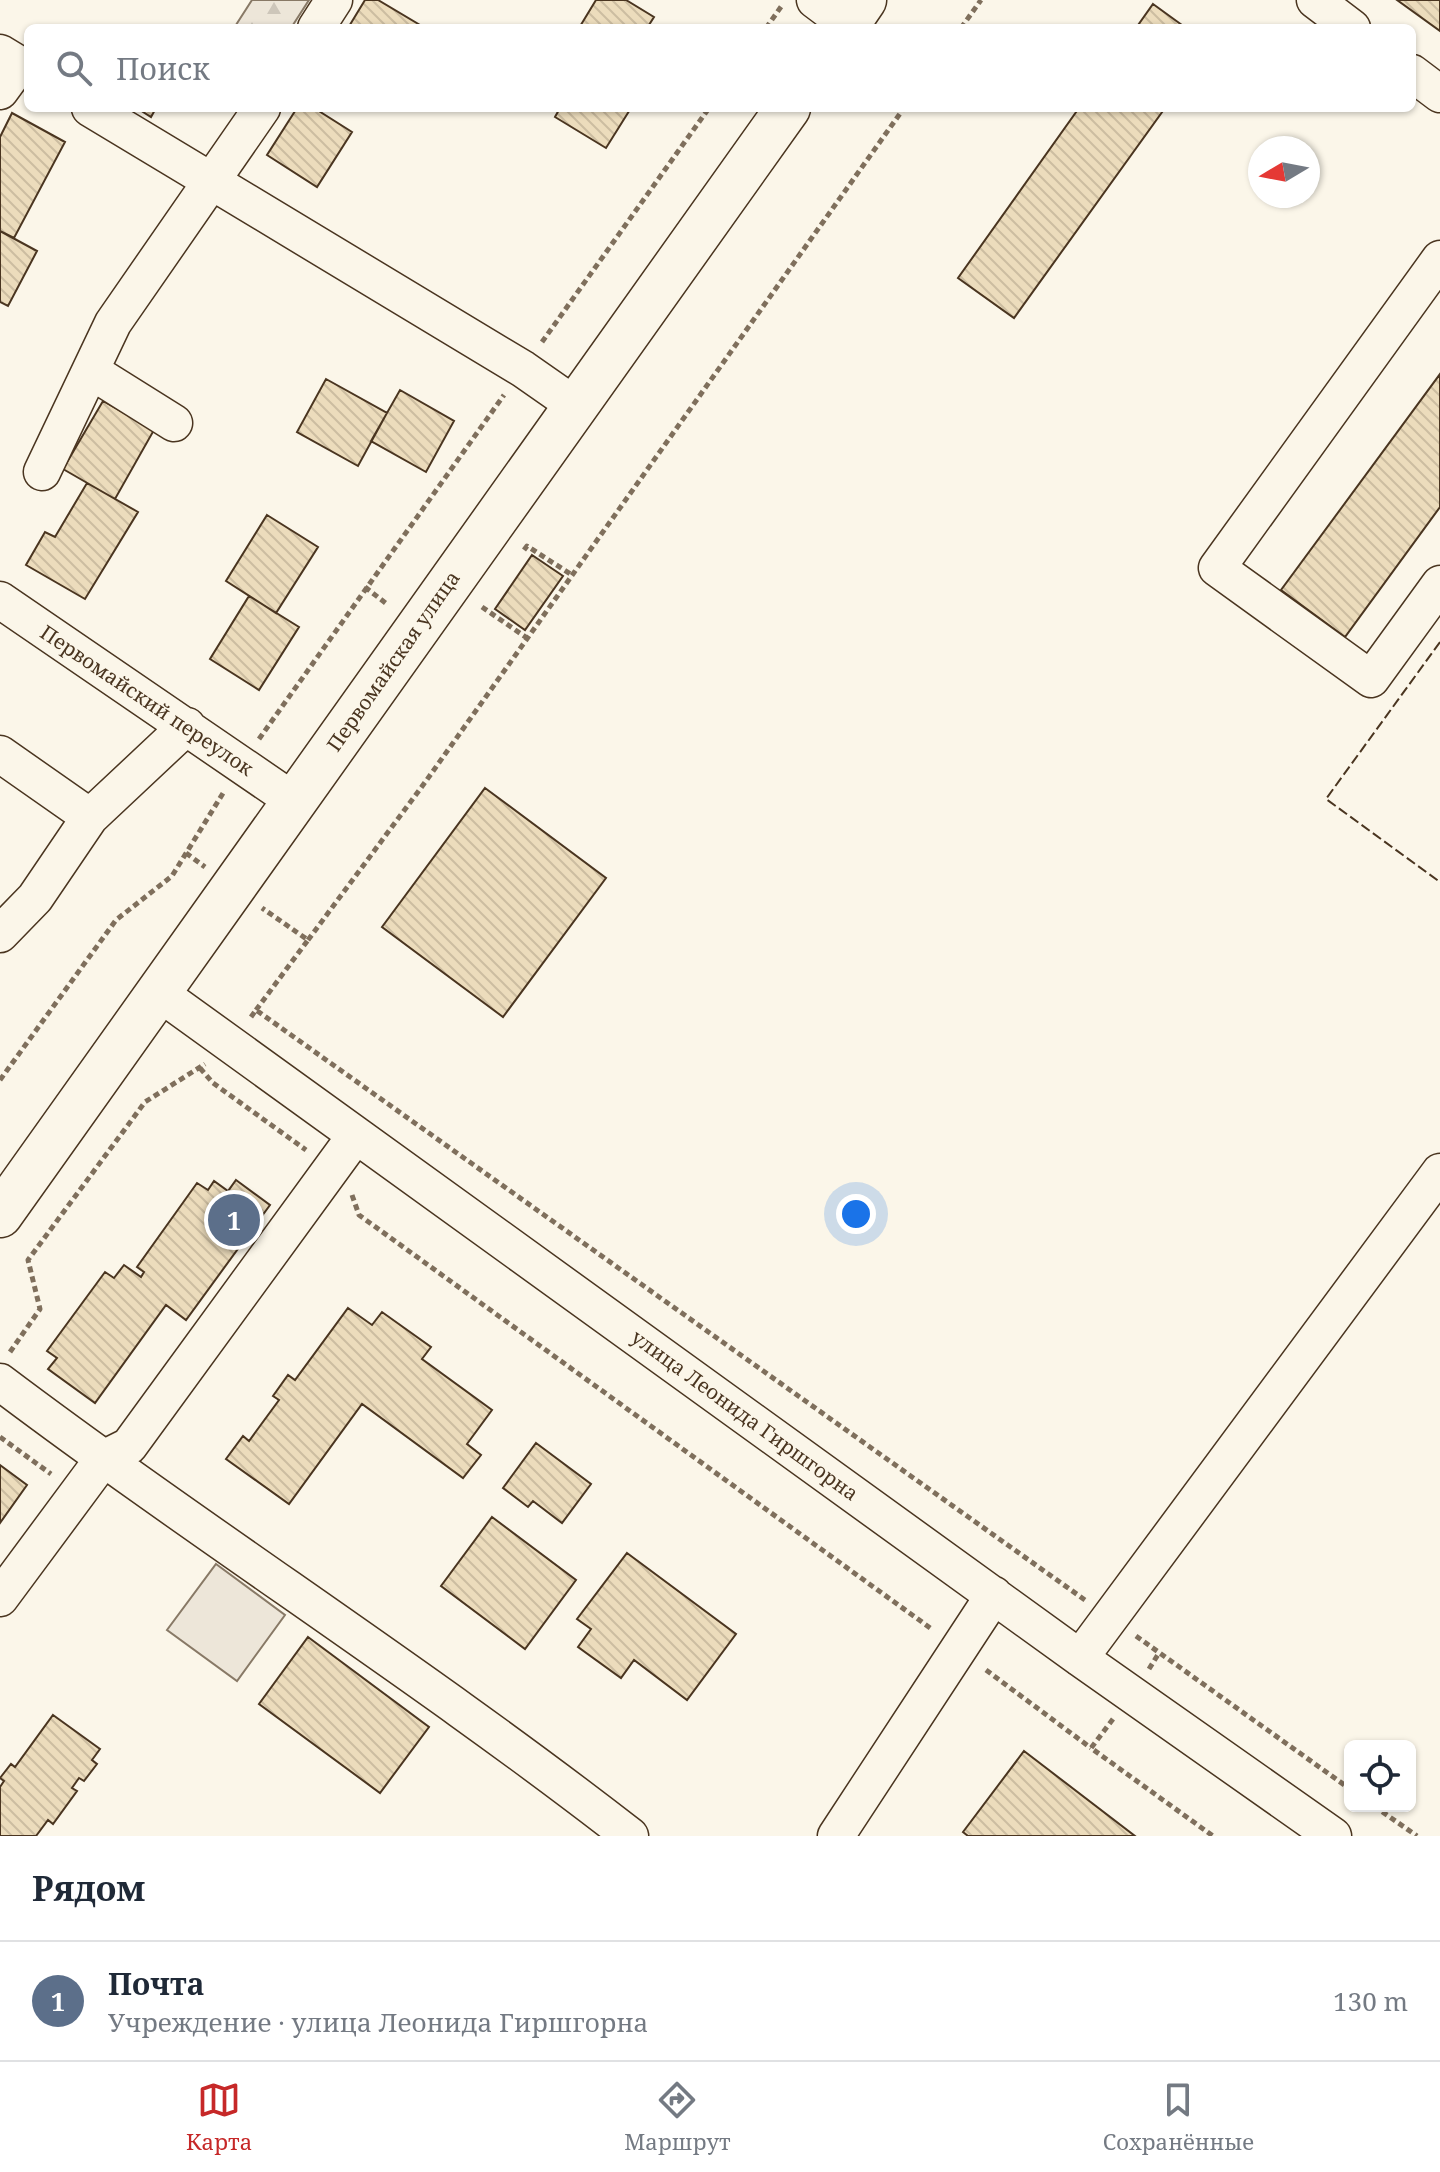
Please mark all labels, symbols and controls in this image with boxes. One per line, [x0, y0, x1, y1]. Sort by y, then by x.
search box [24, 24, 1416, 112]
icon: search [52, 46, 96, 90]
text: Поиск [116, 48, 210, 89]
north arrow [1248, 136, 1320, 208]
street label: Первомайская улица [320, 565, 466, 757]
street label: Первомайский переулок [35, 619, 259, 782]
pin: 1 [208, 1190, 260, 1250]
your location [836, 1194, 876, 1234]
street label: улица Леонида Гиршгорна [626, 1323, 864, 1507]
map controls [1344, 1740, 1416, 1812]
button: locate [1344, 1740, 1416, 1812]
text: Рядом [32, 1865, 145, 1911]
text: Почта [108, 1963, 205, 2004]
text: 1 [51, 1983, 65, 2019]
text: 130 m [1333, 1983, 1408, 2019]
text: Учреждение · улица Леонида Гиршгорна [108, 2004, 648, 2040]
tab: Карта [186, 2078, 252, 2156]
tab: Маршрут [624, 2078, 731, 2156]
tab: Сохранённые [1103, 2078, 1254, 2156]

